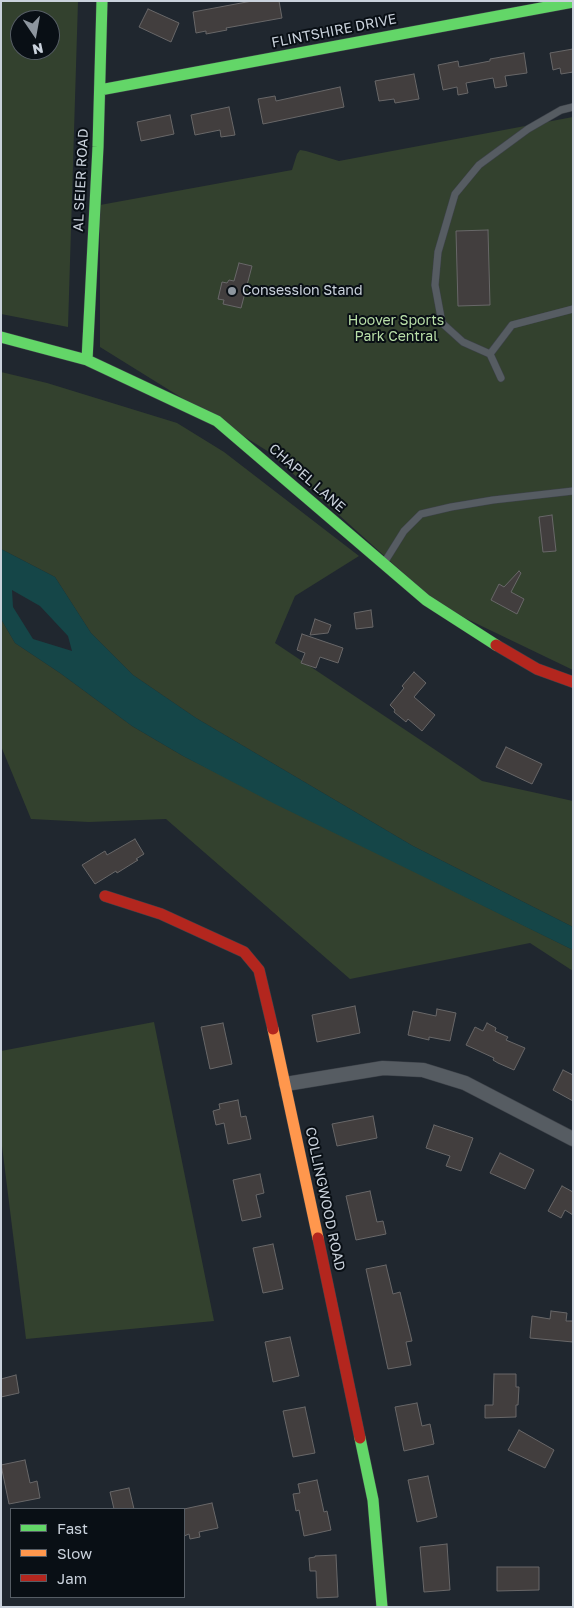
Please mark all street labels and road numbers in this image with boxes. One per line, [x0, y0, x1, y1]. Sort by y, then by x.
street label: FLINTSHIRE DRIVE [270, 11, 398, 51]
street label: AL SEIER ROAD [70, 128, 92, 232]
street label: CHAPEL LANE [265, 440, 349, 516]
street label: COLLINGWOOD ROAD [302, 1126, 348, 1272]

